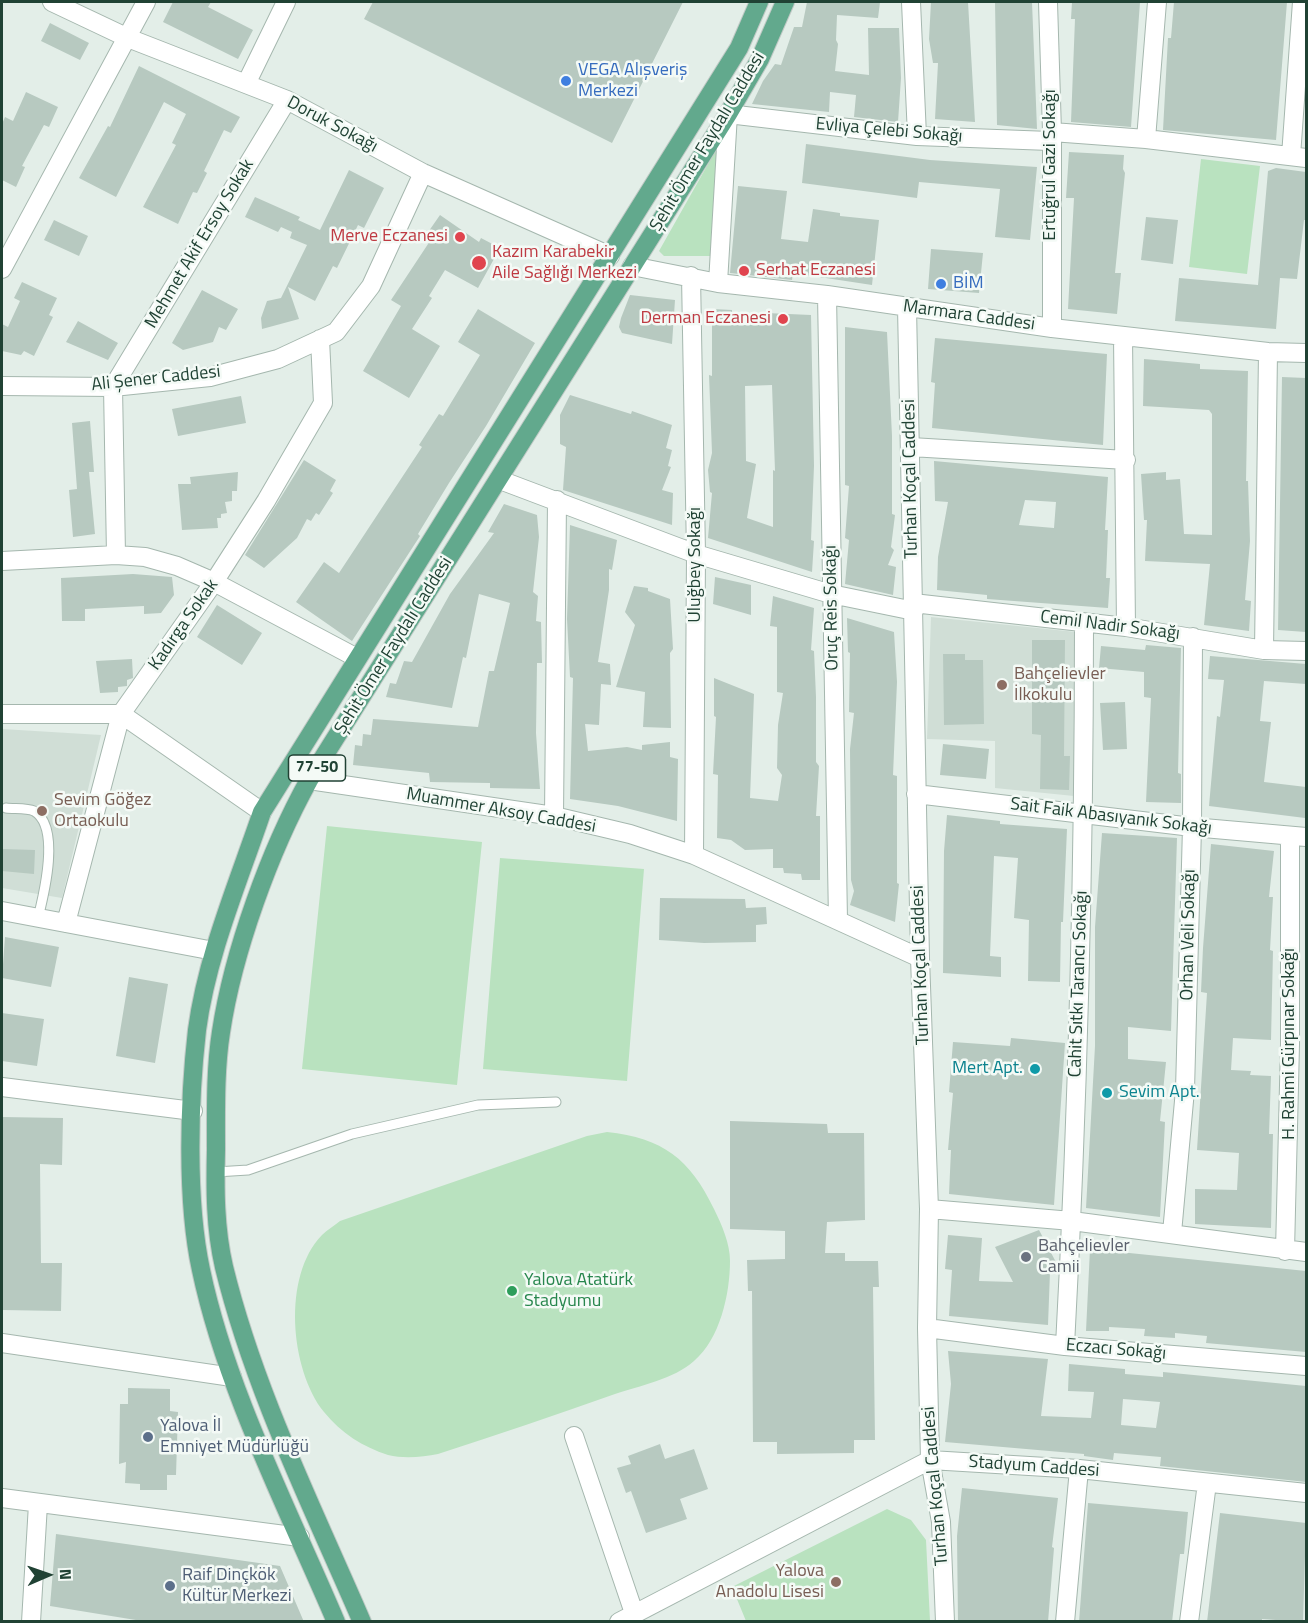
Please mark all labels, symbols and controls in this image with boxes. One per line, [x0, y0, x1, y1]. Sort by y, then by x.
street label: Şehit Ömer Faydalı Caddesi [646, 49, 770, 235]
place label: VEGA Alışveriş Merkezi [578, 60, 687, 103]
marker: VEGA Alışveriş Merkezi [559, 74, 573, 88]
street label: Ertuğrul Gazi Sokağı [1040, 89, 1062, 241]
street label: Doruk Sokağı [283, 92, 381, 158]
street label: Evliya Çelebi Sokağı [815, 114, 963, 148]
street label: Mehmet Akif Ersoy Sokak [141, 156, 259, 332]
place label: Merve Eczanesi [330, 226, 448, 248]
marker: Merve Eczanesi [453, 230, 467, 244]
place label: Kazım Karabekir Aile Sağlığı Merkezi [492, 242, 637, 284]
marker: Kazım Karabekir Aile Sağlığı Merkezi [470, 254, 488, 272]
place label: Serhat Eczanesi [756, 260, 876, 282]
marker: Serhat Eczanesi [737, 264, 751, 278]
place label: BİM [953, 273, 984, 295]
marker: BİM [934, 277, 948, 291]
street label: Marmara Caddesi [902, 296, 1036, 336]
place label: Derman Eczanesi [640, 308, 771, 330]
marker: Derman Eczanesi [776, 312, 790, 326]
street label: Ali Şener Caddesi [90, 361, 222, 397]
street label: Turhan Koçal Caddesi [899, 399, 923, 559]
street label: Uluğbey Sokağı [685, 507, 707, 623]
street label: Oruç Reis Sokağı [820, 545, 844, 671]
street label: Şehit Ömer Faydalı Caddesi [330, 553, 458, 739]
street label: Kadırga Sokak [145, 575, 223, 675]
street label: Cemil Nadir Sokağı [1039, 607, 1181, 645]
place label: Bahçelievler İlkokulu [1014, 664, 1106, 706]
marker: Bahçelievler İlkokulu [995, 678, 1009, 692]
road number: 77-50 [288, 755, 346, 781]
street label: Muammer Aksoy Caddesi [405, 784, 597, 838]
place label: Sevim Göğez Ortaokulu [54, 790, 151, 832]
street label: Sait Faik Abasıyanık Sokağı [1009, 794, 1213, 840]
marker: Sevim Göğez Ortaokulu [35, 804, 49, 818]
street label: Orhan Veli Sokağı [1177, 869, 1201, 1001]
street label: Turhan Koçal Caddesi [907, 885, 935, 1045]
street label: Cahit Sıtkı Tarancı Sokağı [1065, 890, 1093, 1078]
street label: H. Rahmi Gürpınar Sokağı [1279, 948, 1301, 1140]
place label: Mert Apt. [952, 1058, 1023, 1080]
marker: Mert Apt. [1028, 1062, 1042, 1076]
place label: Sevim Apt. [1119, 1082, 1200, 1104]
marker: Sevim Apt. [1100, 1086, 1114, 1100]
place label: Bahçelievler Camii [1038, 1236, 1130, 1278]
marker: Bahçelievler Camii [1019, 1250, 1033, 1264]
place label: Yalova Atatürk Stadyumu [524, 1270, 633, 1312]
marker: Yalova Atatürk Stadyumu [505, 1284, 519, 1298]
street label: Eczacı Sokağı [1065, 1335, 1167, 1365]
street label: Turhan Koçal Caddesi [918, 1406, 954, 1566]
place label: Yalova İl Emniyet Müdürlüğü [160, 1416, 309, 1458]
marker: Yalova İl Emniyet Müdürlüğü [141, 1430, 155, 1444]
street label: Stadyum Caddesi [968, 1452, 1100, 1482]
north arrow [18, 1545, 78, 1605]
place label: Yalova Anadolu Lisesi [716, 1561, 824, 1604]
place label: Raif Dinçkök Kültür Merkezi [182, 1565, 292, 1608]
text: N [54, 1568, 78, 1580]
marker: Yalova Anadolu Lisesi [829, 1575, 843, 1589]
marker: Raif Dinçkök Kültür Merkezi [163, 1579, 177, 1593]

